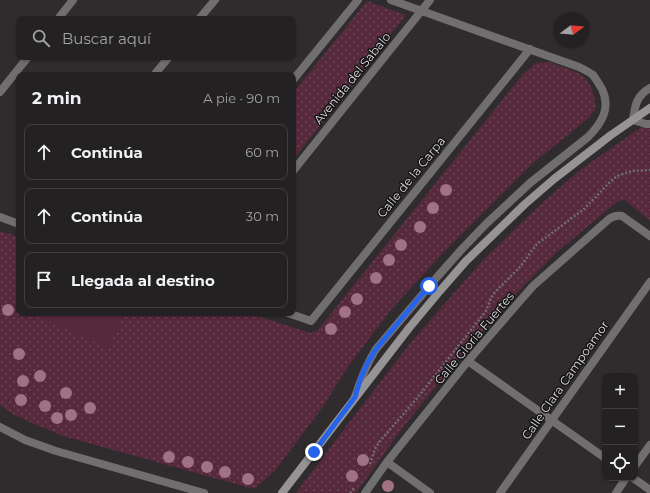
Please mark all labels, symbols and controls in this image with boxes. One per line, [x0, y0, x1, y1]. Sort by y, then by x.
north arrow [554, 12, 590, 48]
search box [16, 16, 296, 60]
icon: search [30, 27, 52, 49]
text: Buscar aquí [62, 29, 151, 48]
street label: Avenida del Sabalo [310, 29, 394, 127]
text: 2 min [32, 88, 82, 108]
text: A pie · 90 m [203, 90, 280, 106]
street label: Calle de la Carpa [374, 134, 448, 220]
icon: ahead [33, 141, 55, 163]
text: Continúa [71, 143, 143, 162]
text: 60 m [245, 144, 279, 160]
icon: ahead [33, 205, 55, 227]
text: Continúa [71, 207, 143, 226]
text: 30 m [246, 208, 279, 224]
icon: arrive [33, 269, 55, 291]
text: Llegada al destino [71, 271, 215, 290]
route start [420, 277, 438, 295]
street label: Calle Gloria Fuertes [431, 289, 517, 387]
street label: Calle Clara Campoamor [518, 318, 612, 442]
map controls [602, 373, 638, 481]
button: + [602, 373, 638, 409]
button: − [602, 409, 638, 445]
route end [305, 443, 323, 461]
button: locate [602, 445, 638, 481]

